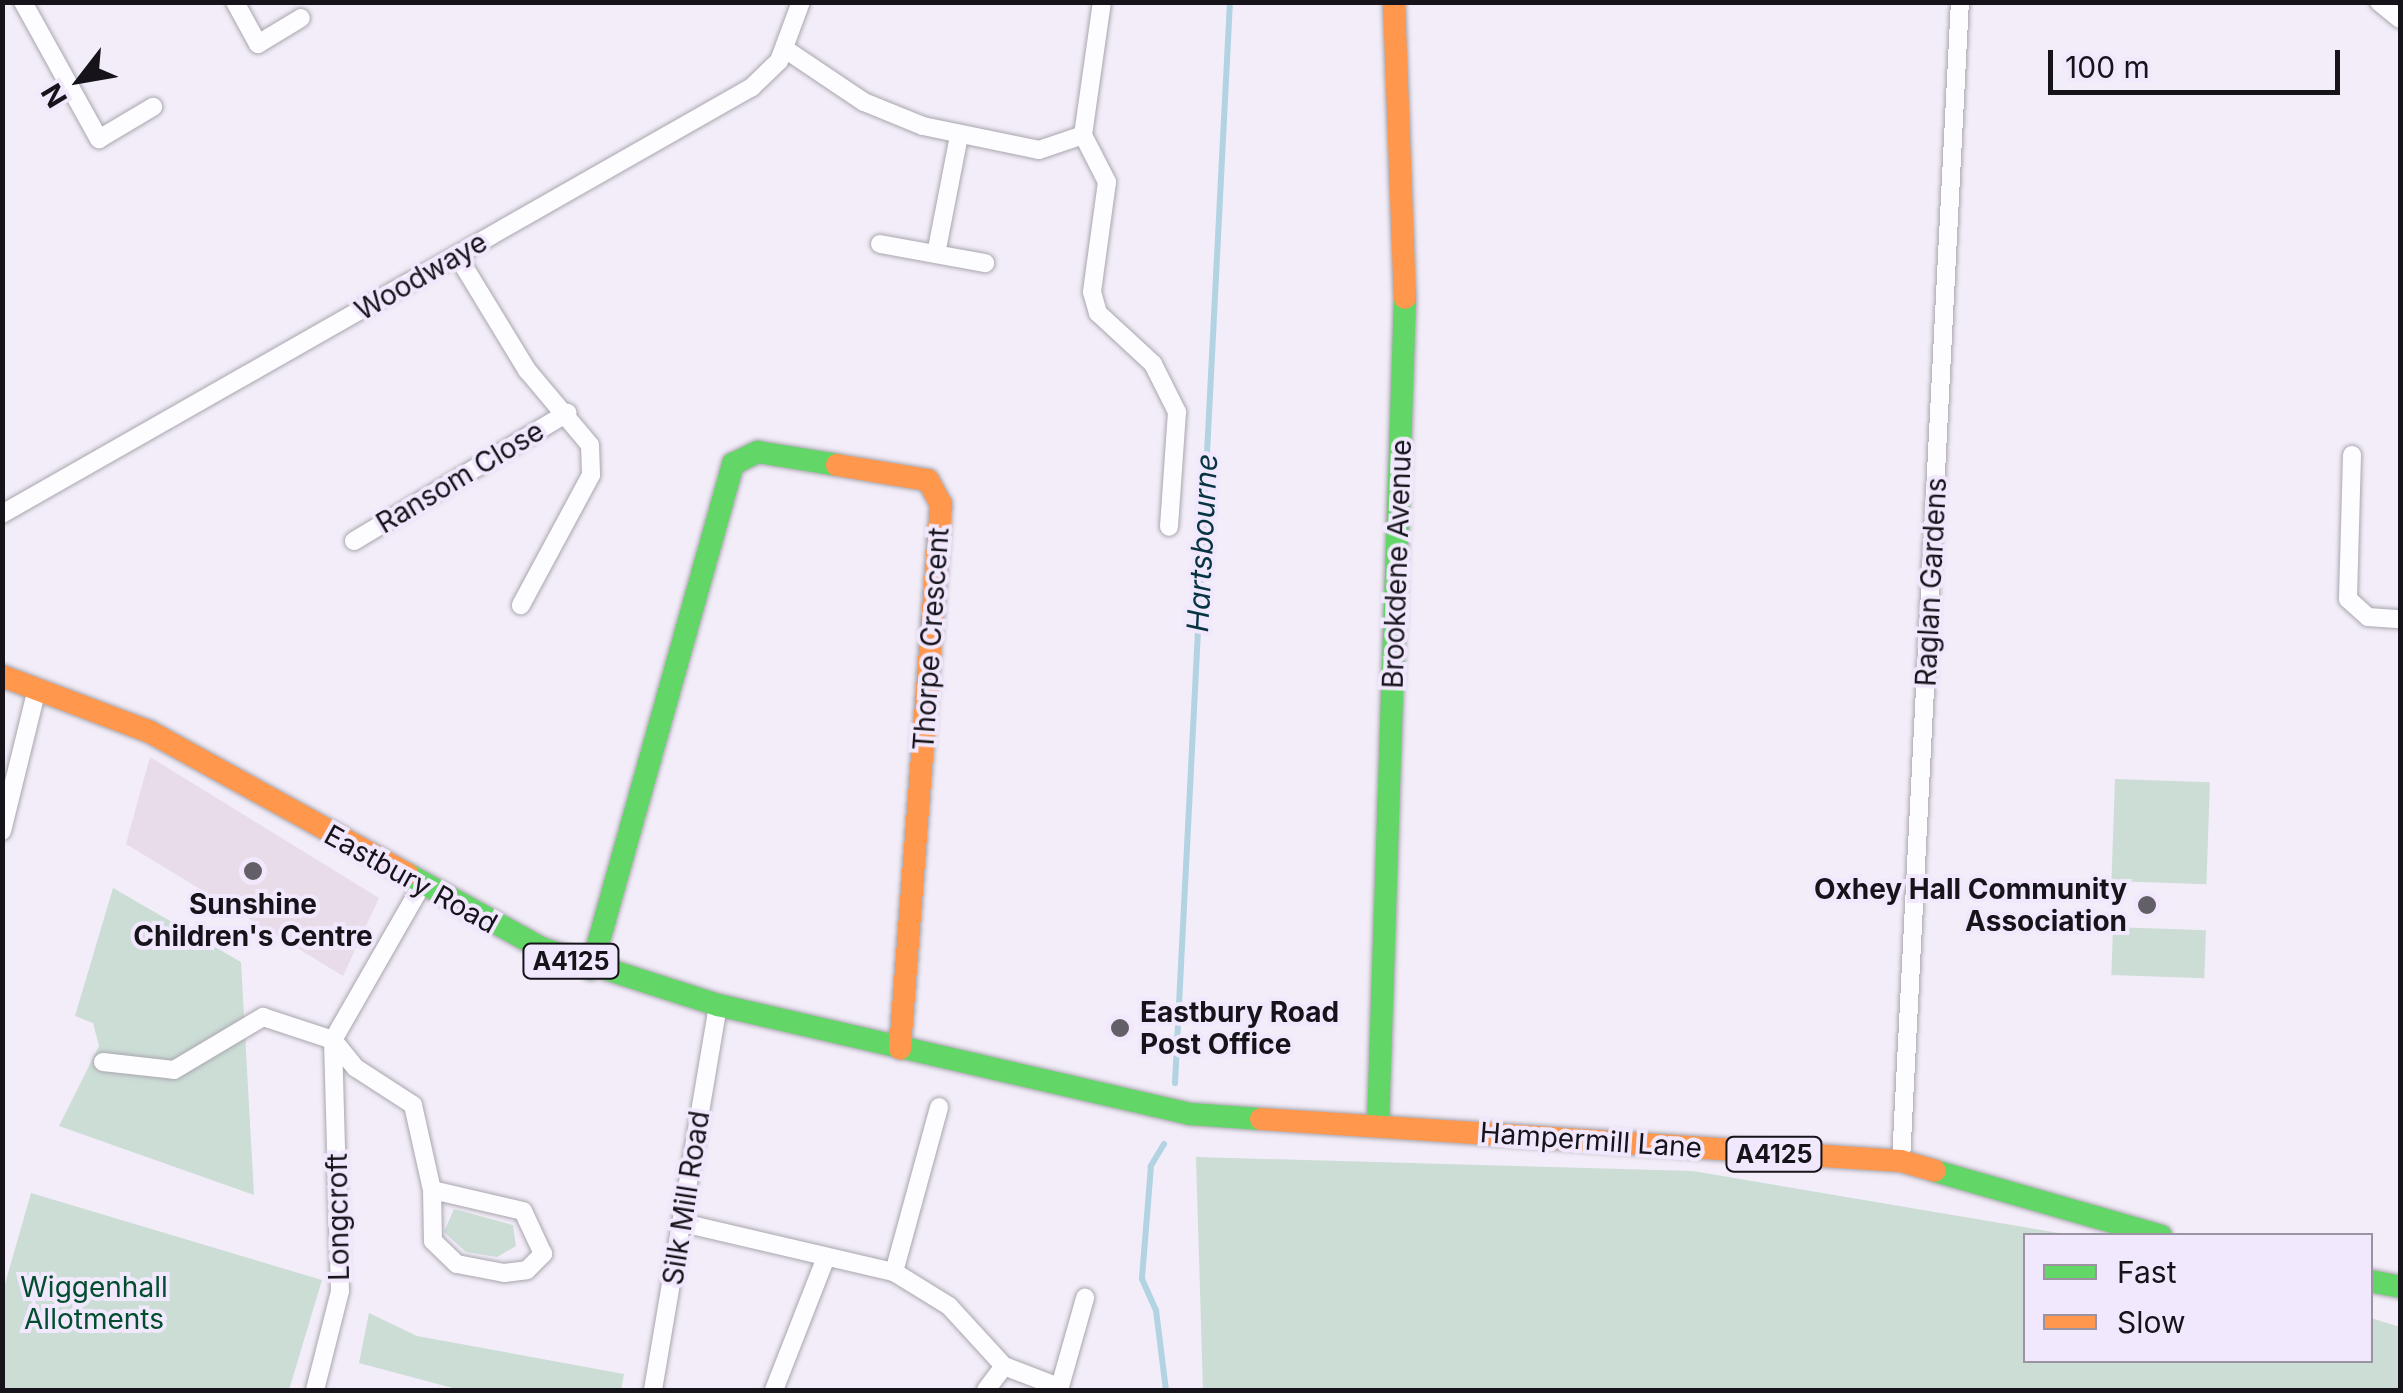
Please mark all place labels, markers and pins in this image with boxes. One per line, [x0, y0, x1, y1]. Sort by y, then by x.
marker: Sunshine Children's Centre [242, 860, 264, 882]
place label: Oxhey Hall Community Association [1814, 872, 2127, 938]
place label: Sunshine Children's Centre [133, 887, 373, 953]
marker: Oxhey Hall Community Association [2136, 894, 2158, 916]
place label: Eastbury Road Post Office [1140, 995, 1339, 1061]
marker: Eastbury Road Post Office [1109, 1017, 1131, 1039]

